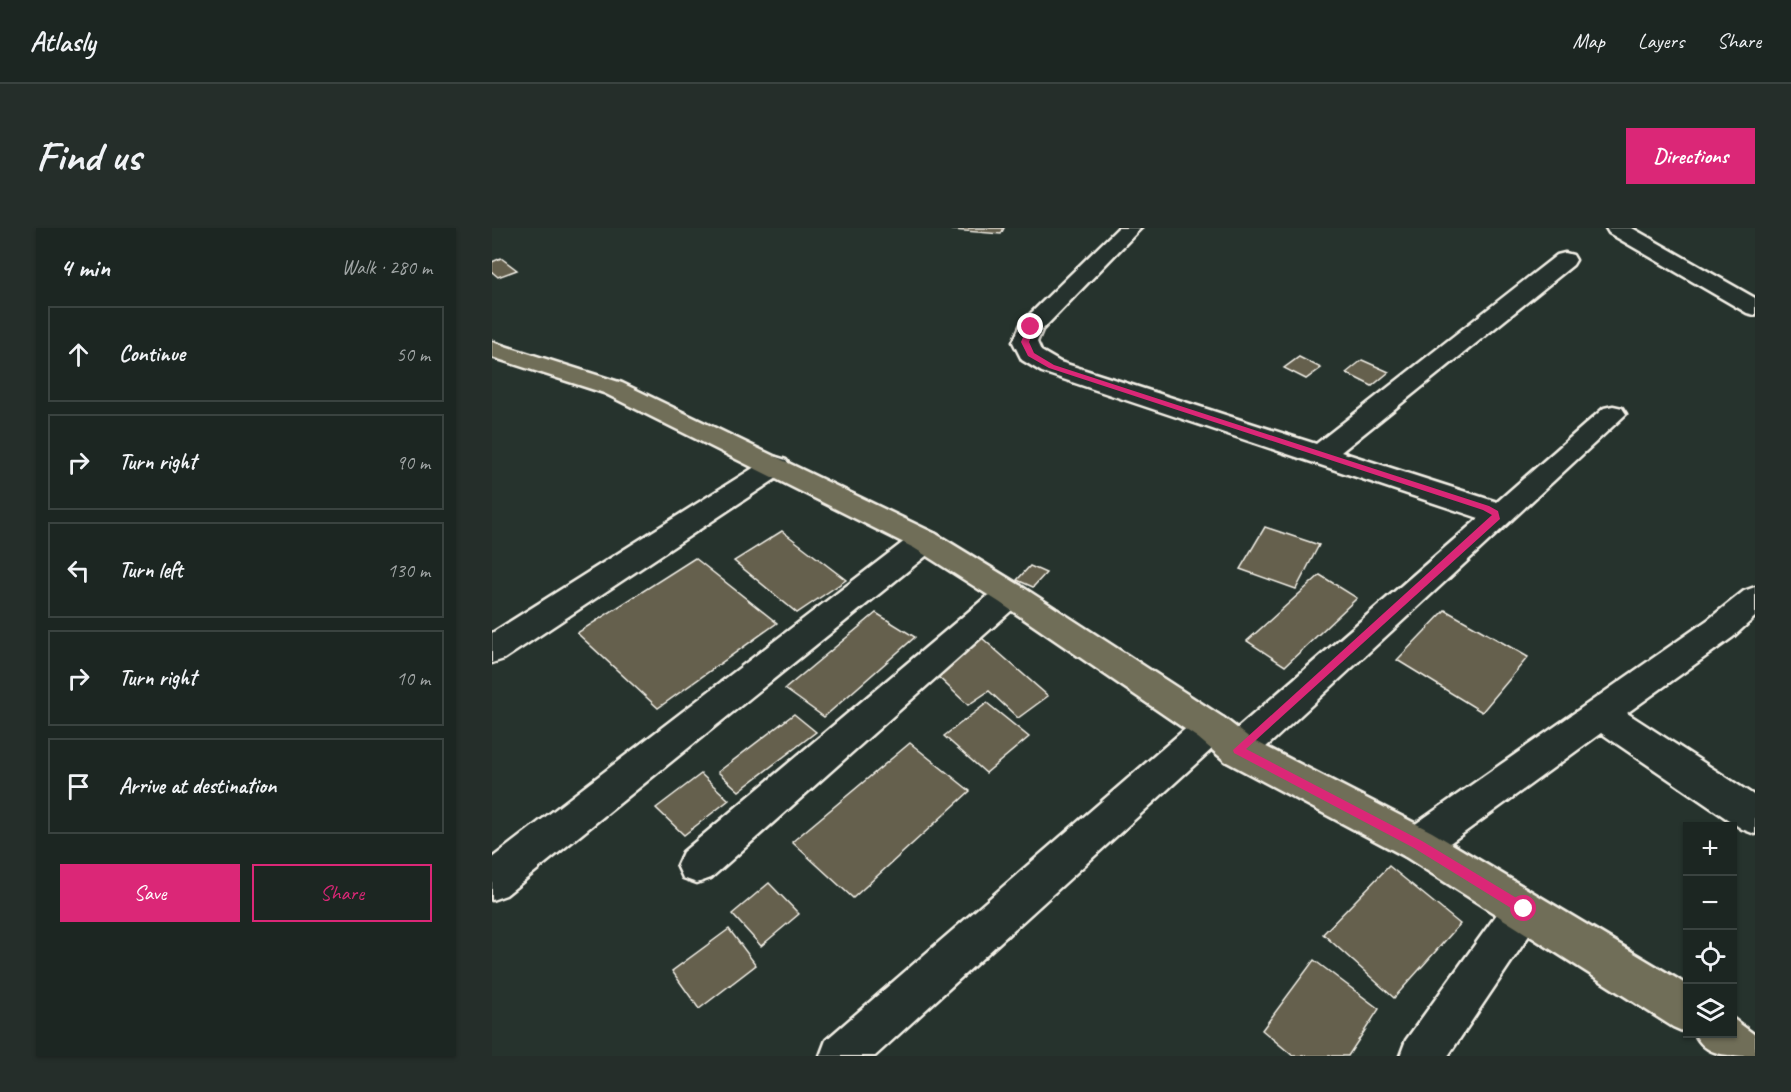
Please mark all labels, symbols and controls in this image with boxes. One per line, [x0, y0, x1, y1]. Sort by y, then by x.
text: Atlasly [30, 24, 95, 59]
text: Map [1572, 28, 1605, 54]
text: Layers [1638, 28, 1684, 54]
text: Share [1717, 28, 1761, 54]
button: Directions [1626, 128, 1755, 184]
text: Find us [36, 130, 141, 183]
text: 4 min [60, 251, 110, 284]
text: Walk · 280 m [342, 255, 432, 280]
route end [1017, 313, 1043, 339]
icon: ahead [62, 338, 95, 371]
text: Continue [119, 340, 185, 368]
text: 50 m [396, 342, 430, 367]
icon: right [62, 446, 95, 479]
text: Turn right [119, 448, 196, 476]
text: 90 m [396, 450, 430, 475]
icon: left [62, 554, 95, 587]
text: Turn left [119, 556, 183, 584]
text: 130 m [387, 558, 430, 583]
icon: right [62, 662, 95, 695]
text: Turn right [119, 664, 196, 692]
text: 10 m [396, 666, 430, 691]
icon: arrive [62, 770, 95, 803]
text: Arrive at destination [119, 772, 276, 800]
map controls [1683, 822, 1737, 1038]
button: + [1683, 822, 1737, 876]
button: Save [60, 864, 240, 922]
button: Share [252, 864, 432, 922]
button: − [1683, 876, 1737, 930]
route start [1510, 895, 1536, 921]
button: locate [1683, 930, 1737, 984]
button: layers [1683, 984, 1737, 1038]

